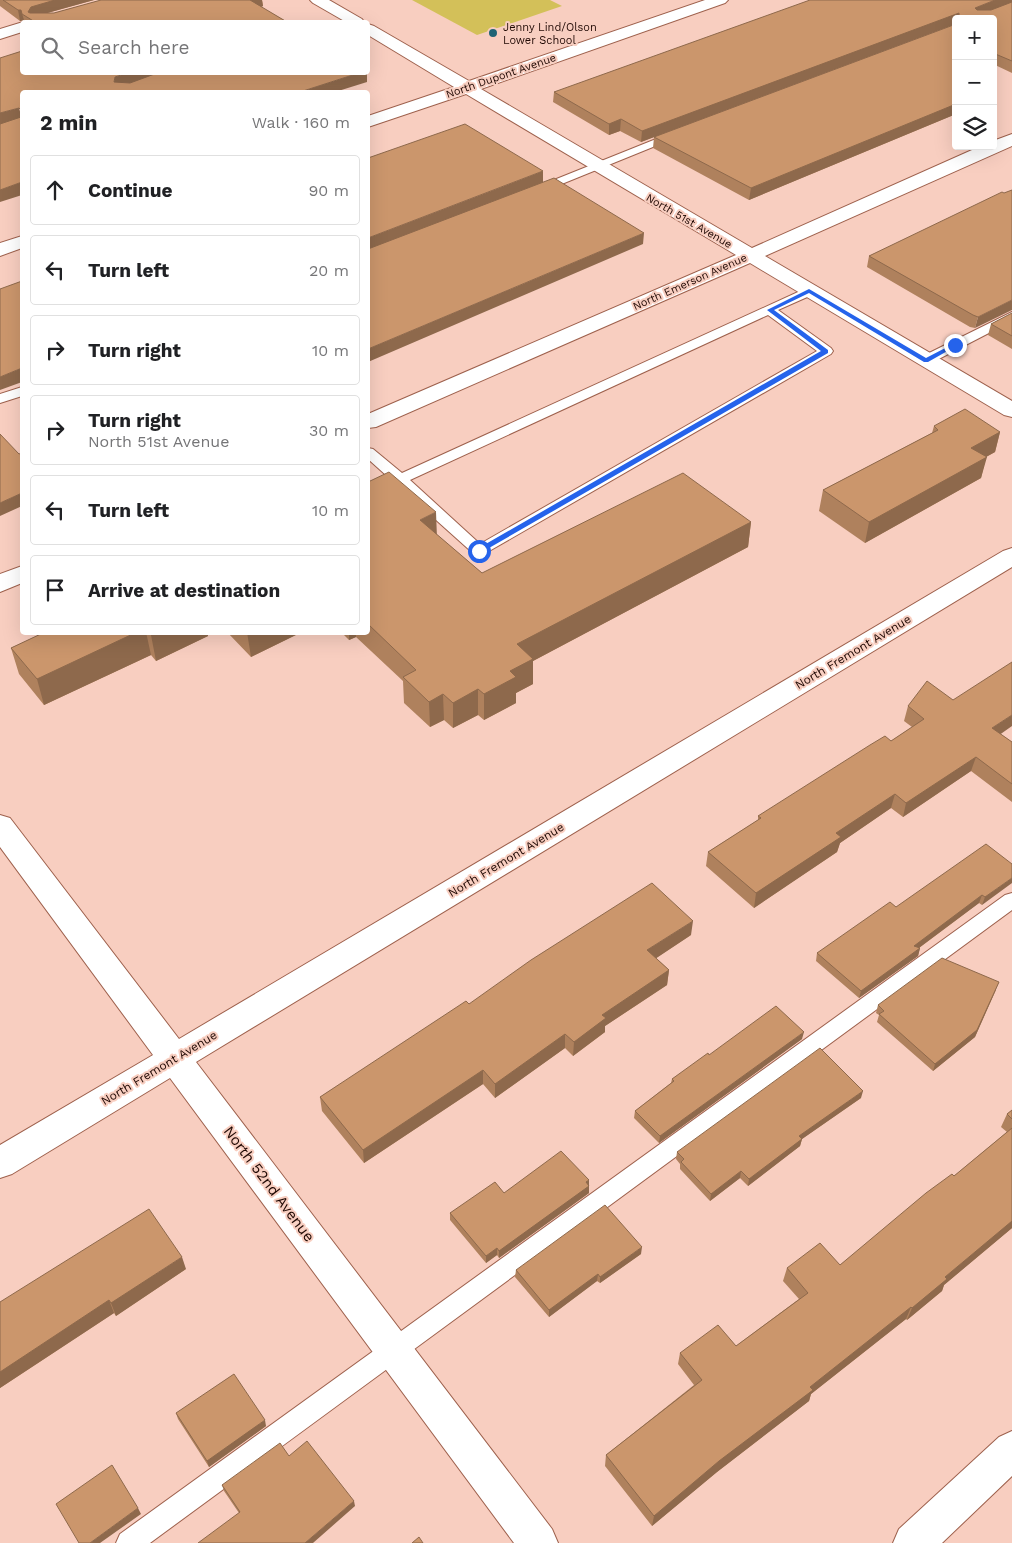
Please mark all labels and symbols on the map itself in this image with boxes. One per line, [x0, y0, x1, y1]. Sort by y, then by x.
place label: Jenny Lind/Olson Lower School [503, 21, 597, 47]
marker: Jenny Lind/Olson Lower School [487, 27, 499, 39]
street label: North Dupont Avenue [444, 51, 558, 101]
street label: North 51st Avenue [644, 191, 734, 251]
street label: North Emerson Avenue [631, 251, 749, 313]
route end [944, 334, 967, 357]
route start [468, 540, 491, 563]
street label: North Fremont Avenue [793, 612, 913, 692]
street label: North Fremont Avenue [446, 820, 566, 900]
street label: North Fremont Avenue [99, 1028, 219, 1108]
street label: North 52nd Avenue [220, 1123, 318, 1245]

